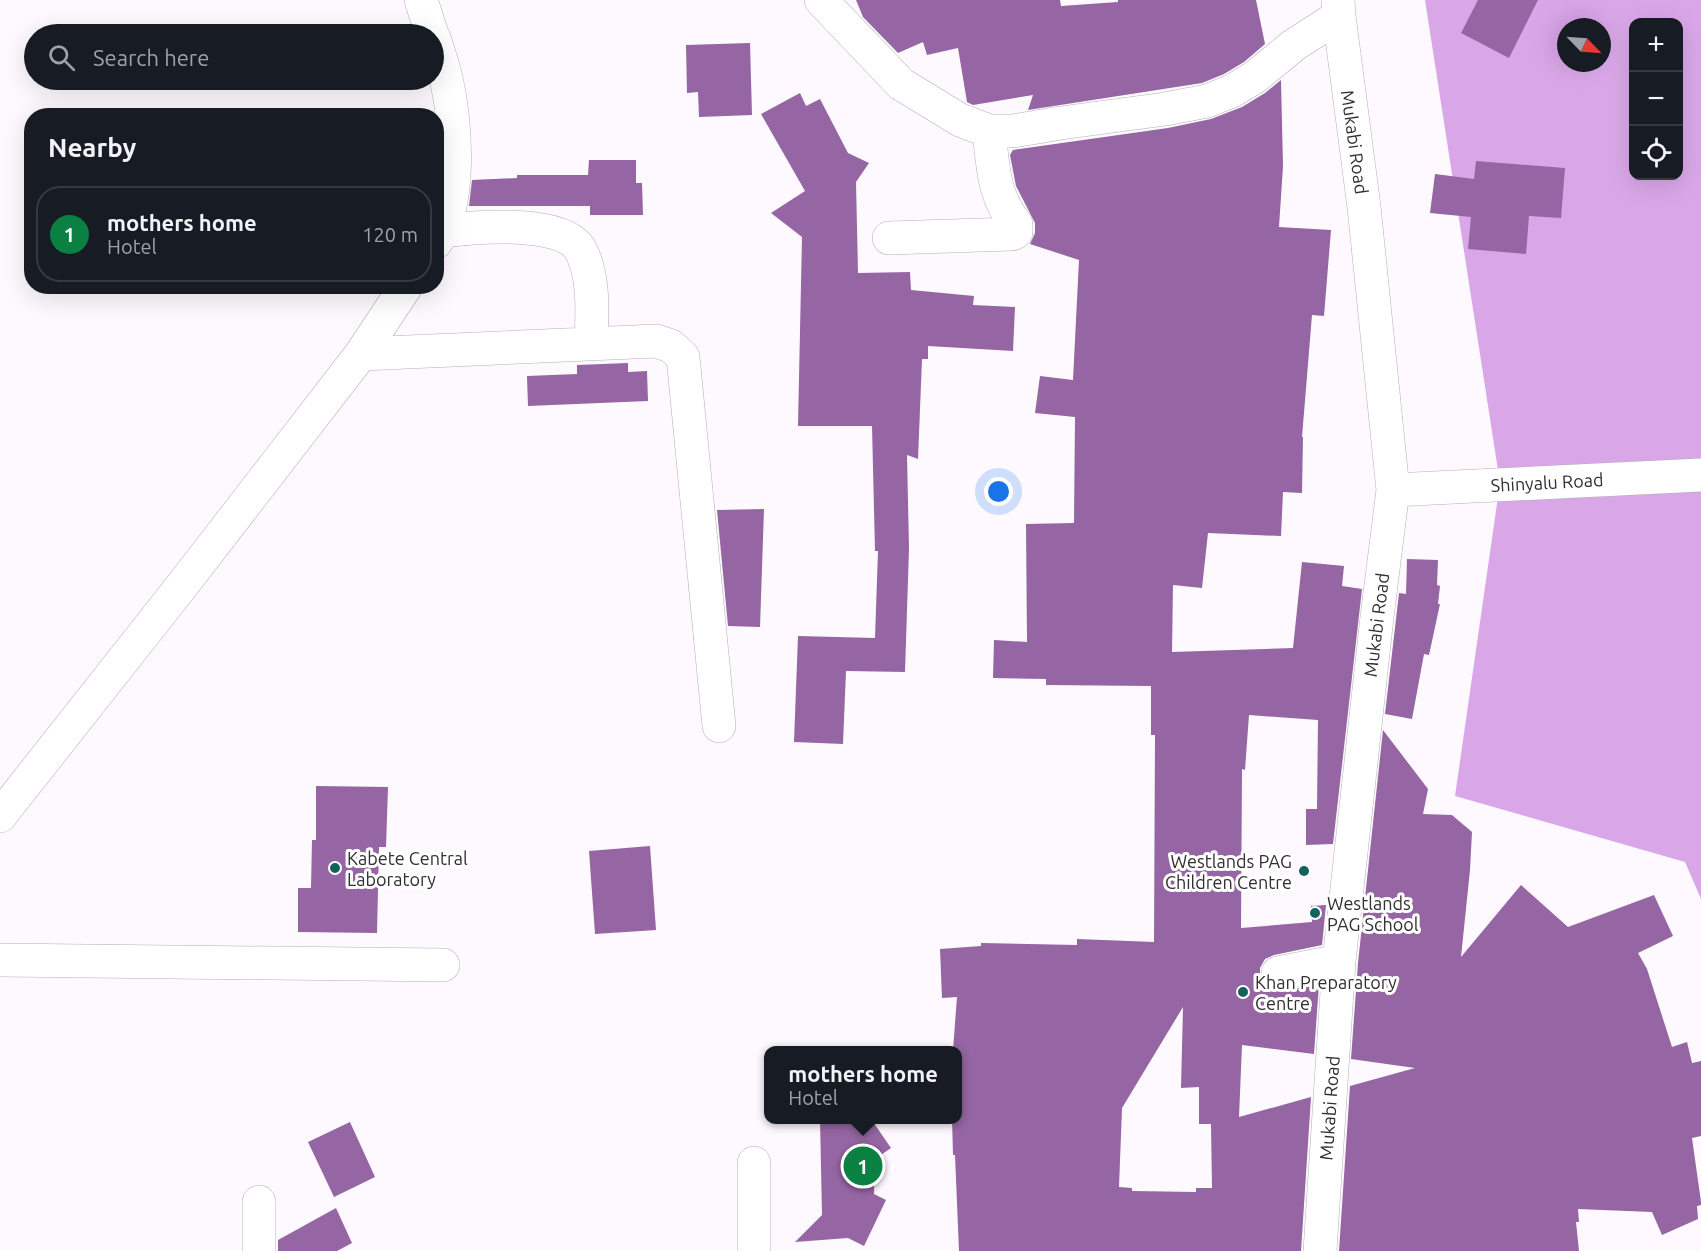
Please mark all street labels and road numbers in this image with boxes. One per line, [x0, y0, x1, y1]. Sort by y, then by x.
street label: Mukabi Road [1338, 89, 1372, 195]
street label: Shinyalu Road [1490, 469, 1604, 495]
street label: Mukabi Road [1360, 572, 1392, 678]
street label: Mukabi Road [1315, 1055, 1343, 1161]

